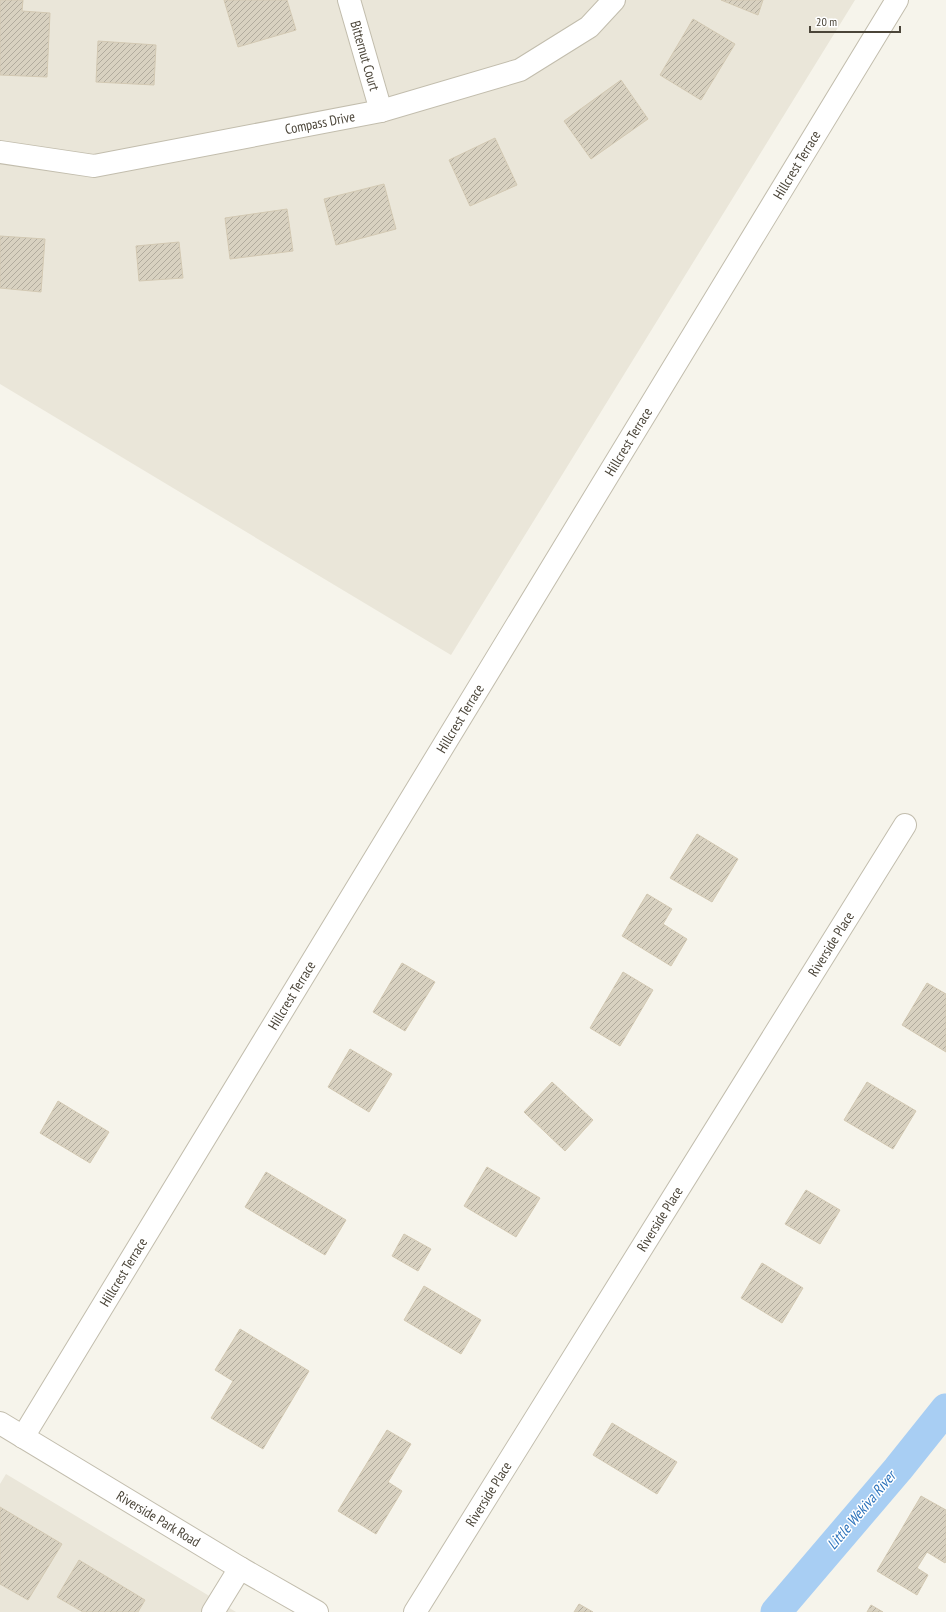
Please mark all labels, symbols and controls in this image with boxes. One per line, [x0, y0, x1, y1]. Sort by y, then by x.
scale bar [810, 8, 900, 34]
text: 20 m [816, 14, 837, 29]
street label: Bitternut Court [346, 19, 384, 93]
street label: Compass Drive [283, 107, 357, 138]
street label: Hillcrest Terrace [769, 127, 825, 203]
street label: Hillcrest Terrace [601, 404, 656, 479]
street label: Hillcrest Terrace [432, 681, 488, 756]
street label: Riverside Place [804, 908, 858, 980]
street label: Hillcrest Terrace [264, 957, 320, 1033]
street label: Riverside Place [633, 1183, 687, 1255]
street label: Hillcrest Terrace [95, 1234, 151, 1310]
street label: Riverside Place [461, 1458, 516, 1530]
water label: Little Wekiva River [823, 1465, 901, 1553]
street label: Riverside Park Road [113, 1486, 204, 1551]

